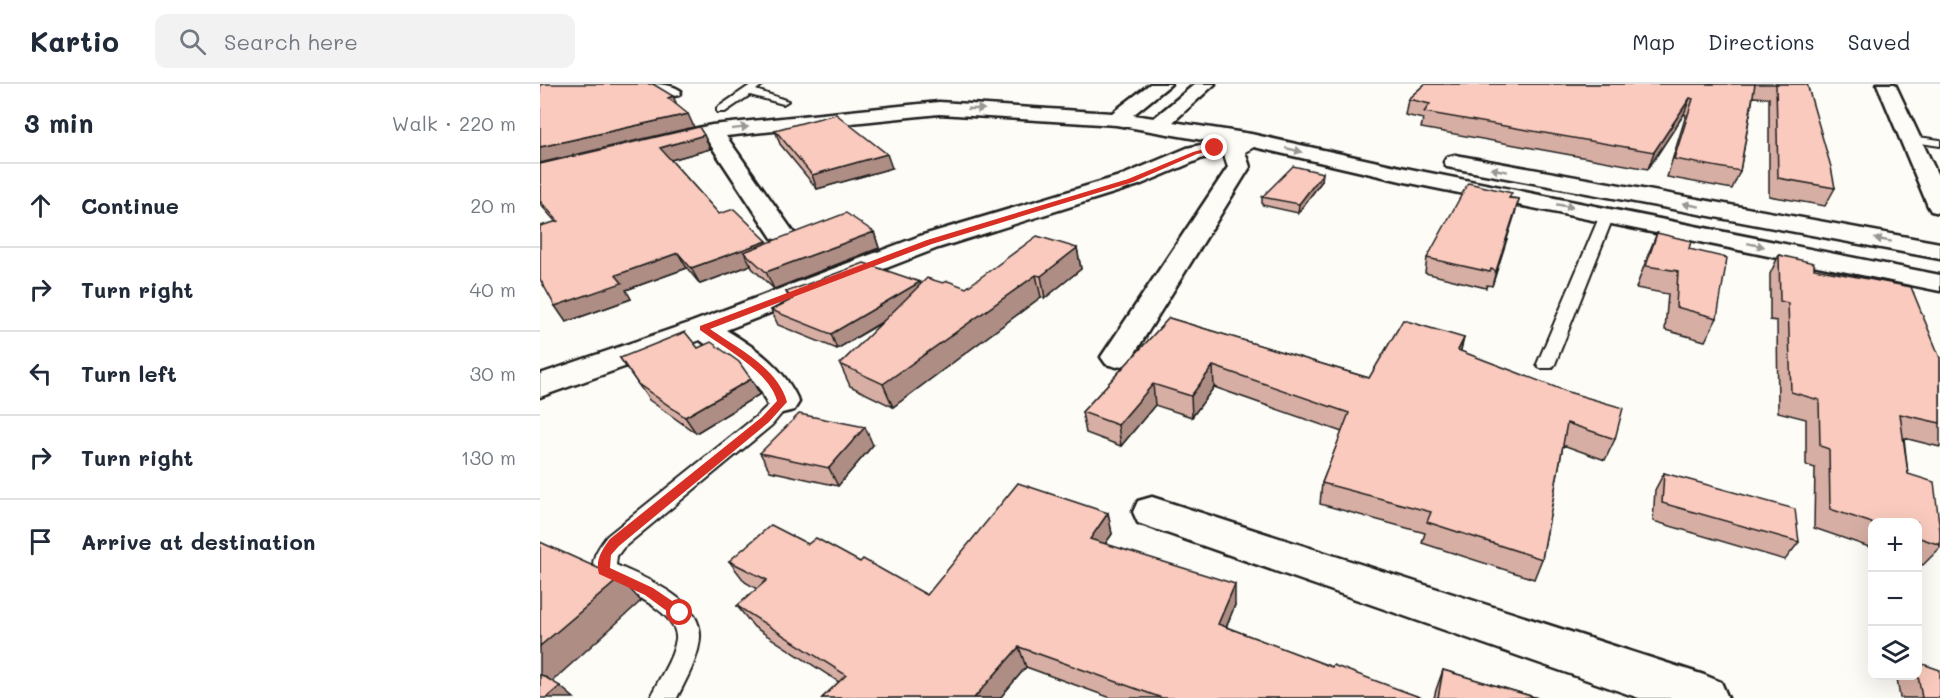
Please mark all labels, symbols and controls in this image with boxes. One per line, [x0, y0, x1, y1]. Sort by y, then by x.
search box [155, 14, 575, 68]
text: Kartio [30, 23, 119, 59]
icon: search [176, 25, 209, 58]
text: Search here [224, 27, 358, 56]
text: Map [1632, 28, 1675, 55]
text: Directions [1708, 28, 1815, 55]
text: Saved [1848, 28, 1910, 55]
one-way arrow [967, 105, 986, 114]
text: 3 min [24, 106, 93, 140]
text: Walk · 220 m [392, 110, 516, 136]
one-way arrow [731, 123, 750, 132]
route end [1201, 134, 1227, 160]
one-way arrow [1285, 146, 1304, 155]
one-way arrow [1489, 165, 1508, 174]
icon: ahead [24, 189, 57, 222]
text: Continue [81, 191, 179, 220]
text: 20 m [470, 192, 516, 218]
one-way arrow [1681, 200, 1700, 209]
one-way arrow [1556, 202, 1575, 211]
one-way arrow [1873, 235, 1892, 244]
one-way arrow [1747, 241, 1766, 250]
icon: right [24, 273, 57, 306]
text: Turn right [81, 275, 193, 304]
text: 40 m [470, 276, 516, 302]
icon: left [24, 357, 57, 390]
text: Turn left [81, 359, 177, 388]
text: 30 m [470, 360, 516, 386]
icon: right [24, 441, 57, 474]
text: Turn right [81, 443, 193, 472]
text: 130 m [461, 444, 516, 470]
map controls [1868, 518, 1922, 680]
button: + [1868, 518, 1922, 572]
icon: arrive [24, 525, 57, 558]
text: Arrive at destination [81, 527, 316, 556]
button: − [1868, 572, 1922, 626]
route start [666, 599, 692, 625]
button: layers [1868, 626, 1922, 680]

